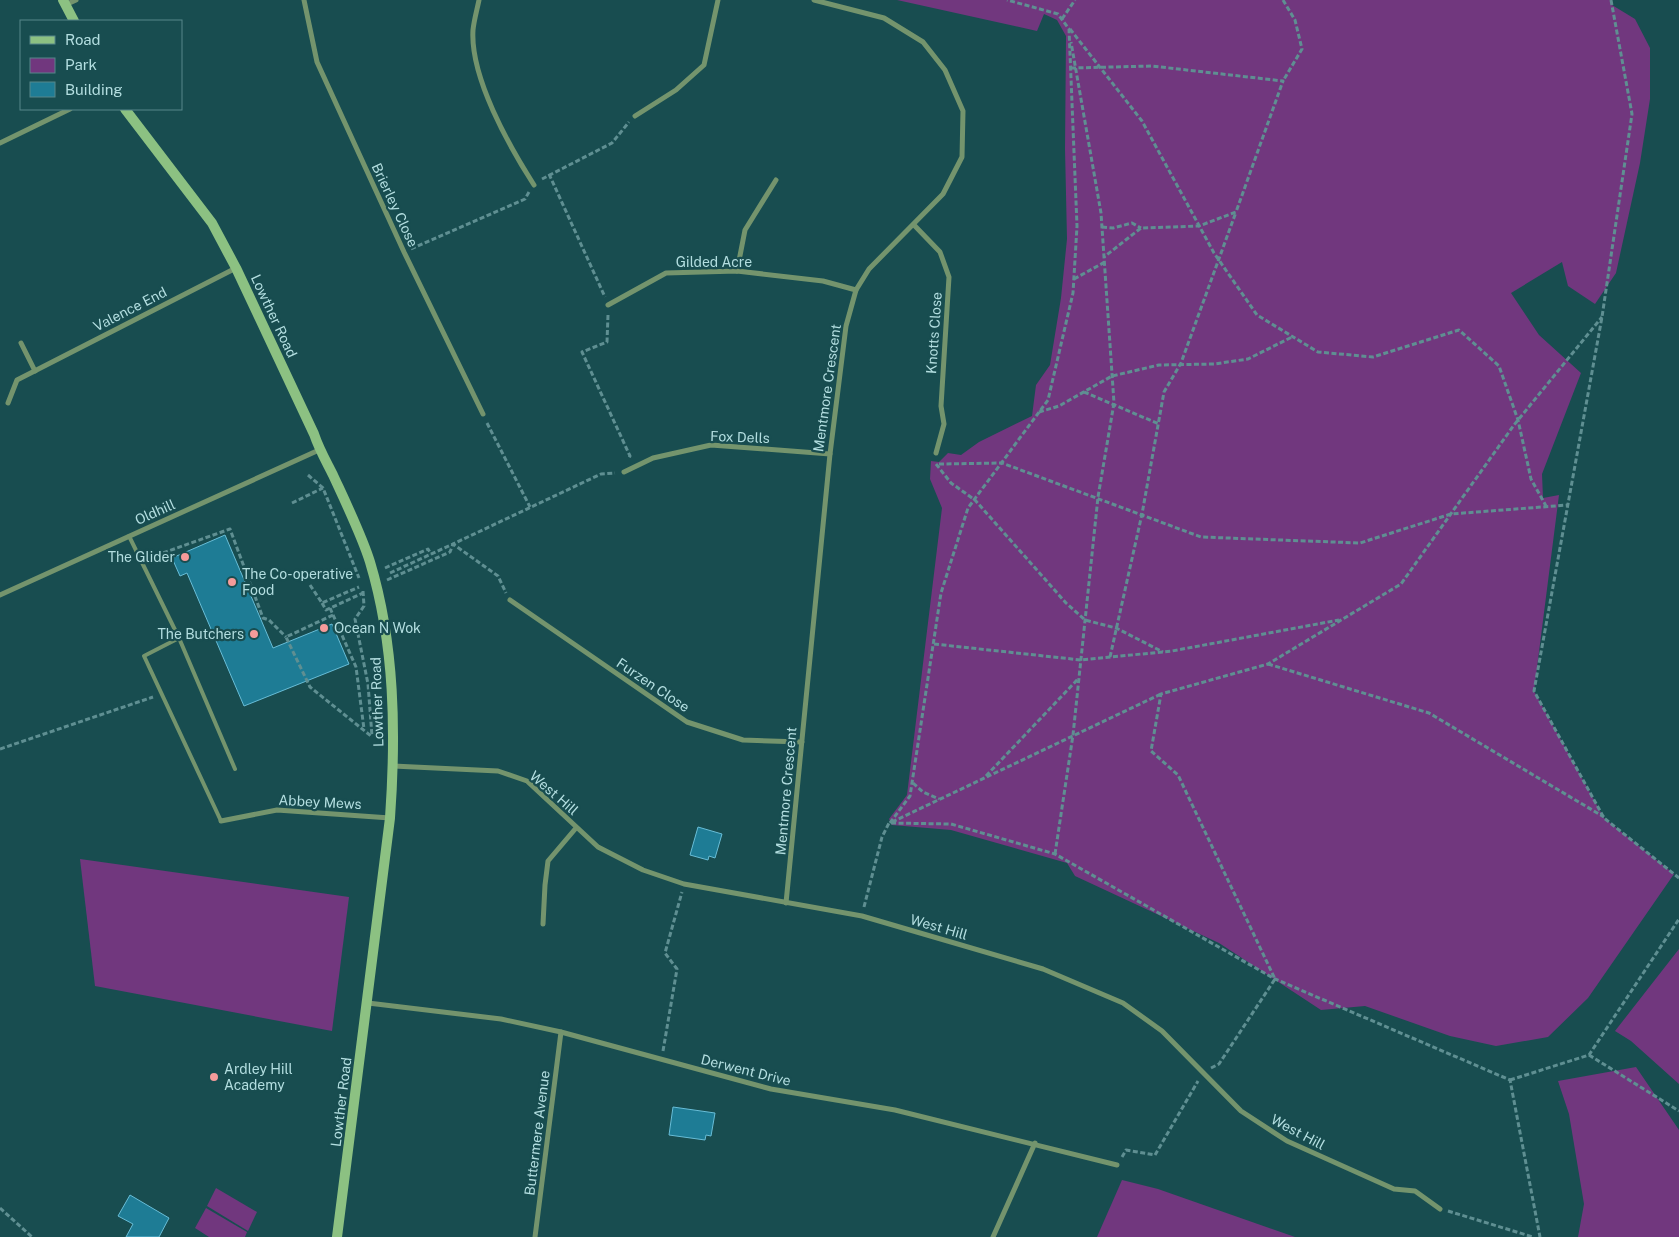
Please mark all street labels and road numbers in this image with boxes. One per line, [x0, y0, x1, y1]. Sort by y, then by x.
street label: Brierley Close [369, 161, 421, 250]
street label: Gilded Acre [676, 254, 752, 270]
street label: Lowther Road [248, 272, 300, 360]
street label: Valence End [91, 284, 169, 334]
street label: Knotts Close [923, 291, 945, 375]
street label: Mentmore Crescent [810, 323, 844, 453]
street label: Fox Dells [710, 428, 770, 446]
street label: Oldhill [132, 496, 178, 528]
street label: Furzen Close [614, 655, 693, 715]
street label: Lowther Road [367, 657, 387, 747]
street label: Mentmore Crescent [772, 726, 800, 856]
street label: West Hill [527, 768, 581, 818]
street label: Abbey Mews [278, 792, 362, 812]
street label: West Hill [908, 911, 970, 943]
street label: Derwent Drive [699, 1051, 793, 1089]
street label: Lowther Road [328, 1056, 354, 1148]
street label: Buttermere Avenue [521, 1070, 553, 1196]
street label: West Hill [1268, 1111, 1328, 1153]

